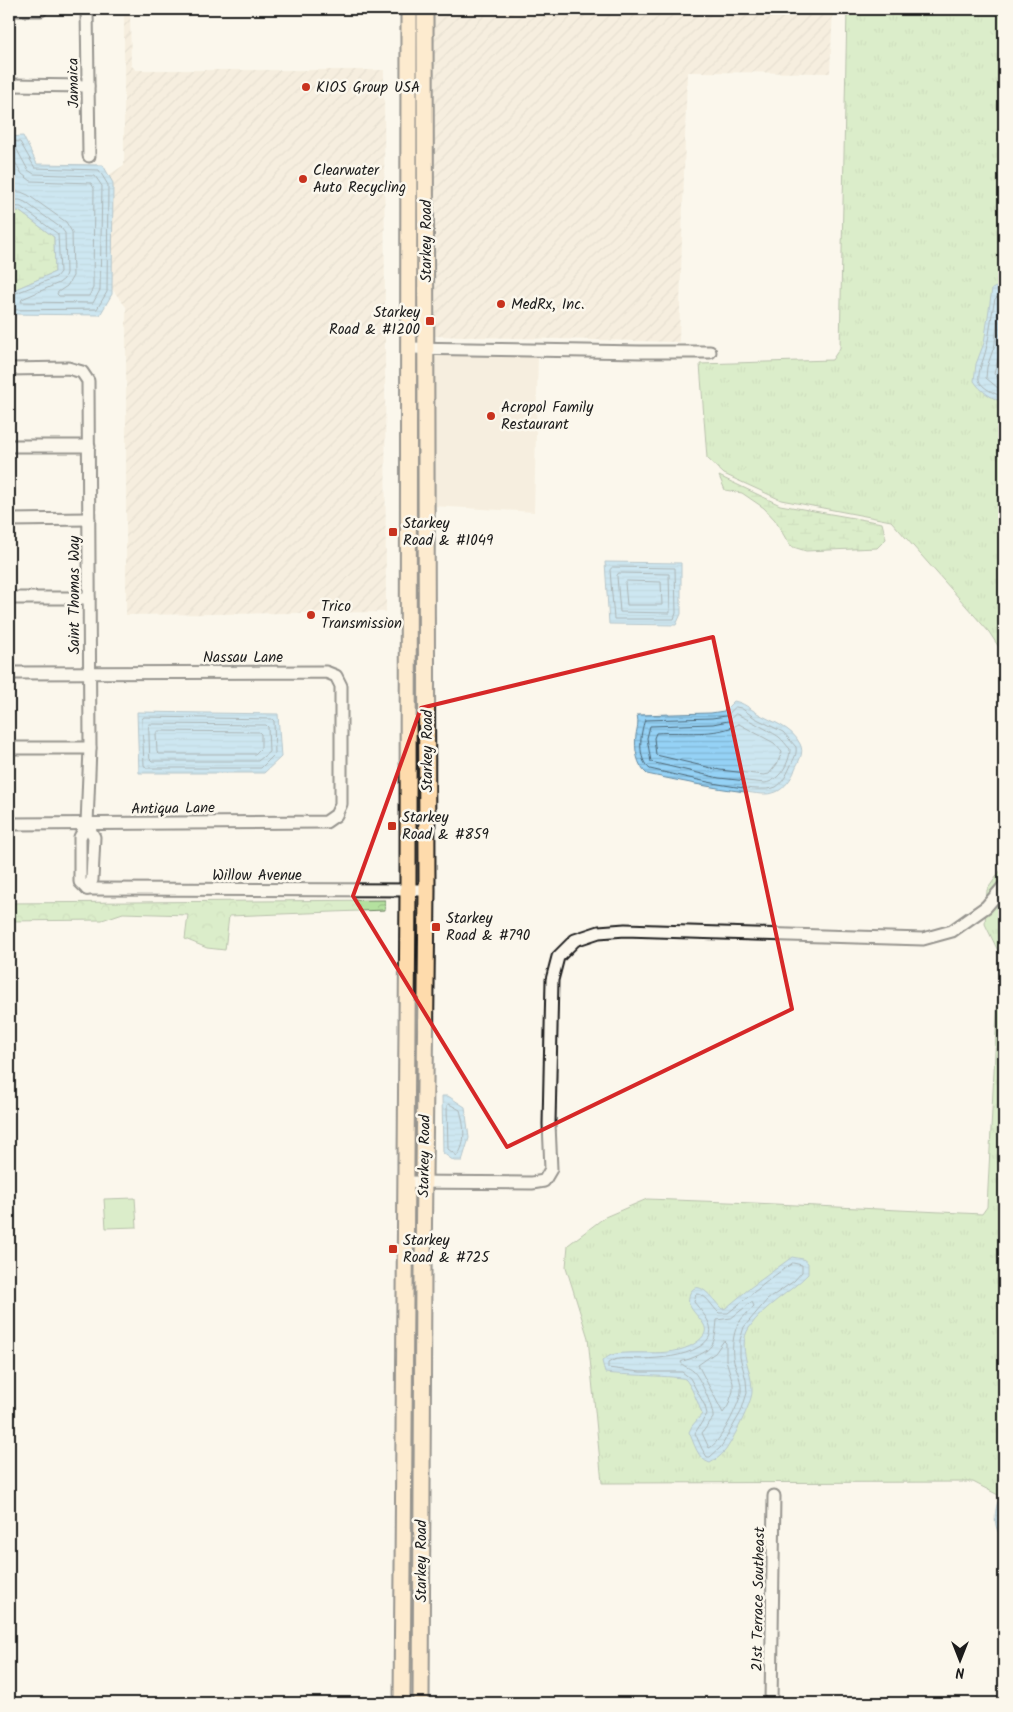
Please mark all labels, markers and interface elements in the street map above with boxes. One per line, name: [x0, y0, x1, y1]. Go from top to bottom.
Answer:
street label: Jamaica: [62, 58, 86, 108]
place label: KIOS Group USA: [316, 76, 420, 100]
marker: KIOS Group USA: [300, 81, 312, 93]
place label: Clearwater Auto Recycling: [313, 159, 406, 200]
marker: Clearwater Auto Recycling: [297, 173, 309, 185]
street label: Starkey Road: [415, 199, 439, 282]
place label: MedRx, Inc.: [511, 293, 585, 317]
marker: MedRx, Inc.: [495, 298, 507, 310]
place label: Starkey Road & #1200: [329, 301, 421, 342]
marker: Starkey Road & #1200: [424, 315, 436, 327]
place label: Acropol Family Restaurant: [501, 396, 594, 437]
marker: Acropol Family Restaurant: [485, 410, 497, 422]
place label: Starkey Road & #1049: [403, 512, 494, 553]
marker: Starkey Road & #1049: [387, 526, 399, 538]
street label: Saint Thomas Way: [63, 535, 87, 654]
place label: Trico Transmission: [321, 595, 402, 636]
marker: Trico Transmission: [305, 609, 317, 621]
street label: Nassau Lane: [203, 646, 283, 670]
street label: Starkey Road: [416, 709, 440, 792]
street label: Antiqua Lane: [131, 796, 215, 822]
place label: Starkey Road & #859: [402, 806, 490, 847]
marker: Starkey Road & #859: [386, 820, 398, 832]
street label: Willow Avenue: [212, 864, 302, 888]
place label: Starkey Road & #790: [446, 907, 531, 948]
marker: Starkey Road & #790: [430, 921, 442, 933]
street label: Starkey Road: [412, 1114, 438, 1198]
place label: Starkey Road & #725: [403, 1229, 490, 1270]
marker: Starkey Road & #725: [387, 1243, 399, 1255]
street label: Starkey Road: [410, 1519, 434, 1602]
street label: 21st Terrace Southeast: [746, 1526, 772, 1672]
north arrow: [936, 1634, 986, 1684]
text: N: [955, 1661, 964, 1683]

